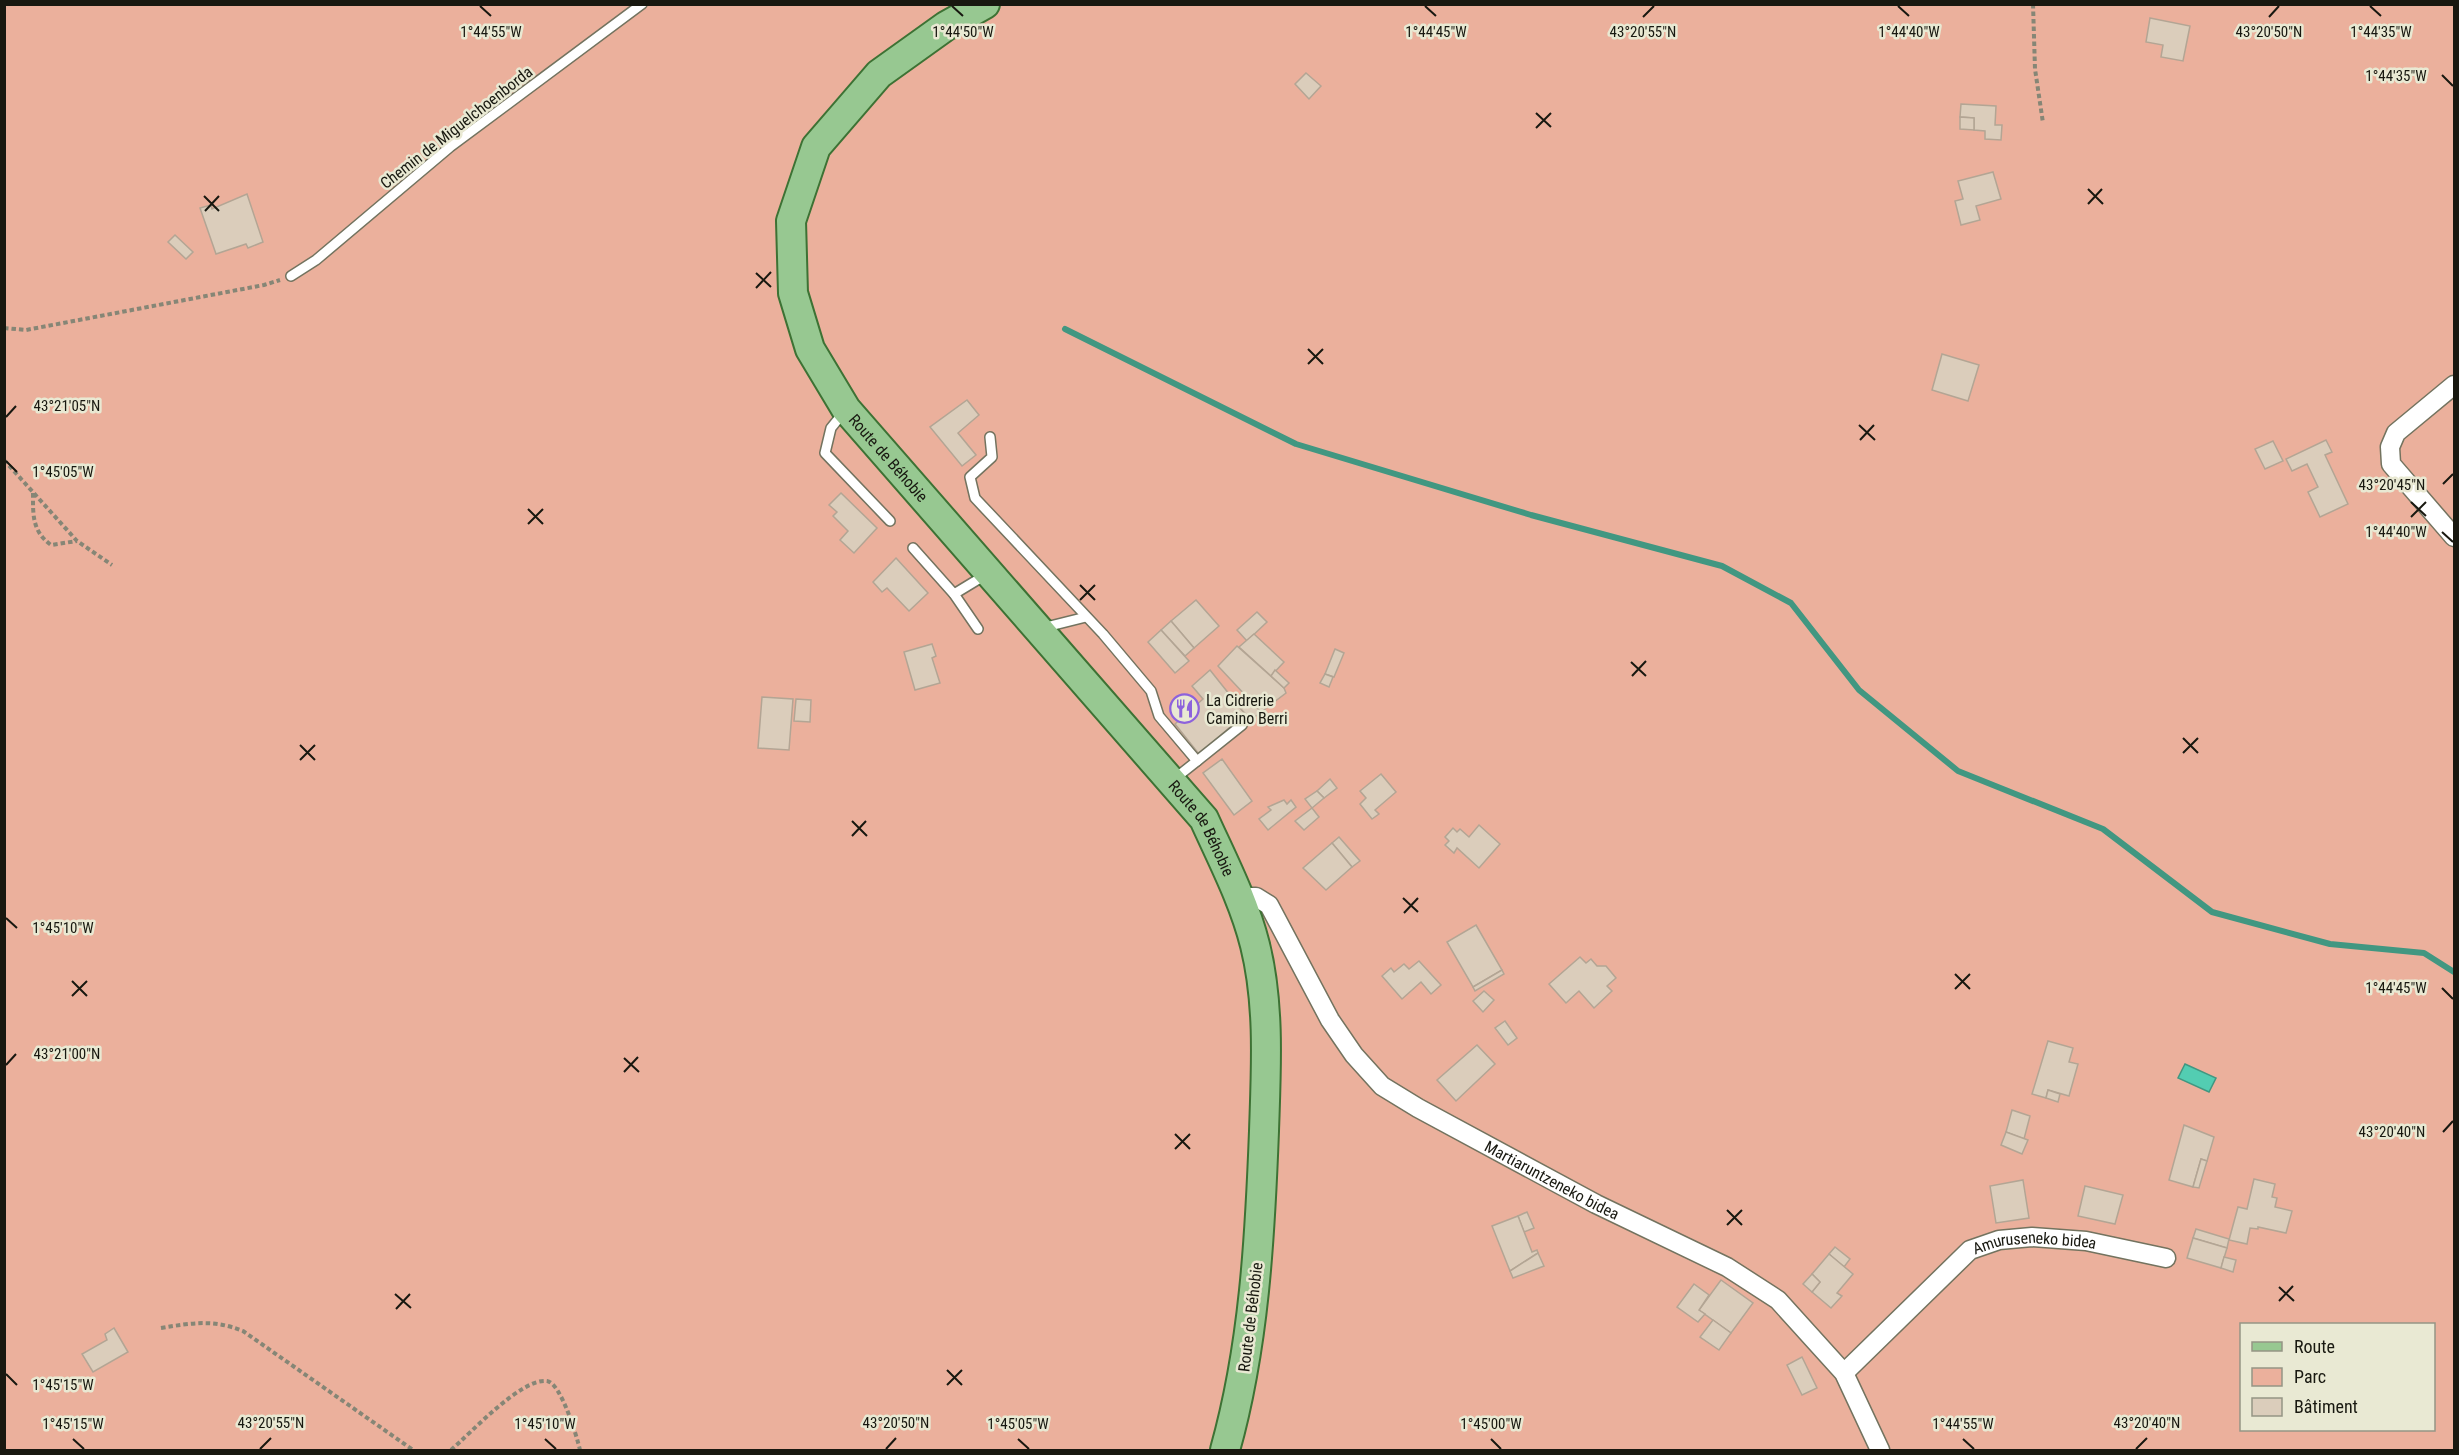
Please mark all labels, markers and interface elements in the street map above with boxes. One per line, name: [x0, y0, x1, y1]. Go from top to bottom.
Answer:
text: 1°44'55"W: [460, 23, 522, 41]
text: 1°44'50"W: [932, 23, 994, 41]
text: 1°44'45"W: [1405, 23, 1467, 41]
text: 43°20'55"N: [1610, 23, 1676, 41]
text: 1°44'40"W: [1878, 23, 1940, 41]
text: 43°20'50"N: [2236, 23, 2302, 41]
text: 1°44'35"W: [2350, 23, 2412, 41]
street label: Chemin de Miguelchoenborda: [376, 62, 536, 193]
text: 1°44'35"W: [2365, 67, 2427, 85]
text: 43°21'05"N: [34, 397, 100, 415]
street label: Route de Béhobie: [845, 410, 932, 506]
text: 1°45'05"W: [32, 463, 94, 481]
text: 43°20'45"N: [2359, 476, 2425, 494]
text: 1°44'40"W: [2365, 523, 2427, 541]
place label: La Cidrerie Camino Berri: [1206, 691, 1288, 728]
restaurant icon: La Cidrerie Camino Berri: [1169, 693, 1201, 725]
street label: Route de Béhobie: [1164, 776, 1238, 879]
text: 1°45'10"W: [32, 919, 94, 937]
text: 1°44'45"W: [2365, 979, 2427, 997]
text: 43°21'00"N: [34, 1045, 100, 1063]
text: 43°20'40"N: [2359, 1123, 2425, 1141]
street label: Martiaruntzeneko bidea: [1481, 1137, 1622, 1224]
street label: Amuruseneko bidea: [1970, 1228, 2098, 1258]
street label: Route de Béhobie: [1234, 1261, 1267, 1373]
legend: [2240, 1323, 2435, 1431]
text: Route: [2294, 1336, 2335, 1357]
text: Parc: [2294, 1366, 2326, 1387]
text: 1°45'15"W: [32, 1376, 94, 1394]
text: Bâtiment: [2294, 1396, 2358, 1417]
text: 43°20'55"N: [238, 1414, 304, 1432]
text: 43°20'50"N: [863, 1414, 929, 1432]
text: 43°20'40"N: [2114, 1414, 2180, 1432]
text: 1°45'15"W: [42, 1415, 104, 1433]
text: 1°45'10"W: [514, 1415, 576, 1433]
text: 1°45'05"W: [987, 1415, 1049, 1433]
text: 1°45'00"W: [1460, 1415, 1522, 1433]
text: 1°44'55"W: [1932, 1415, 1994, 1433]

